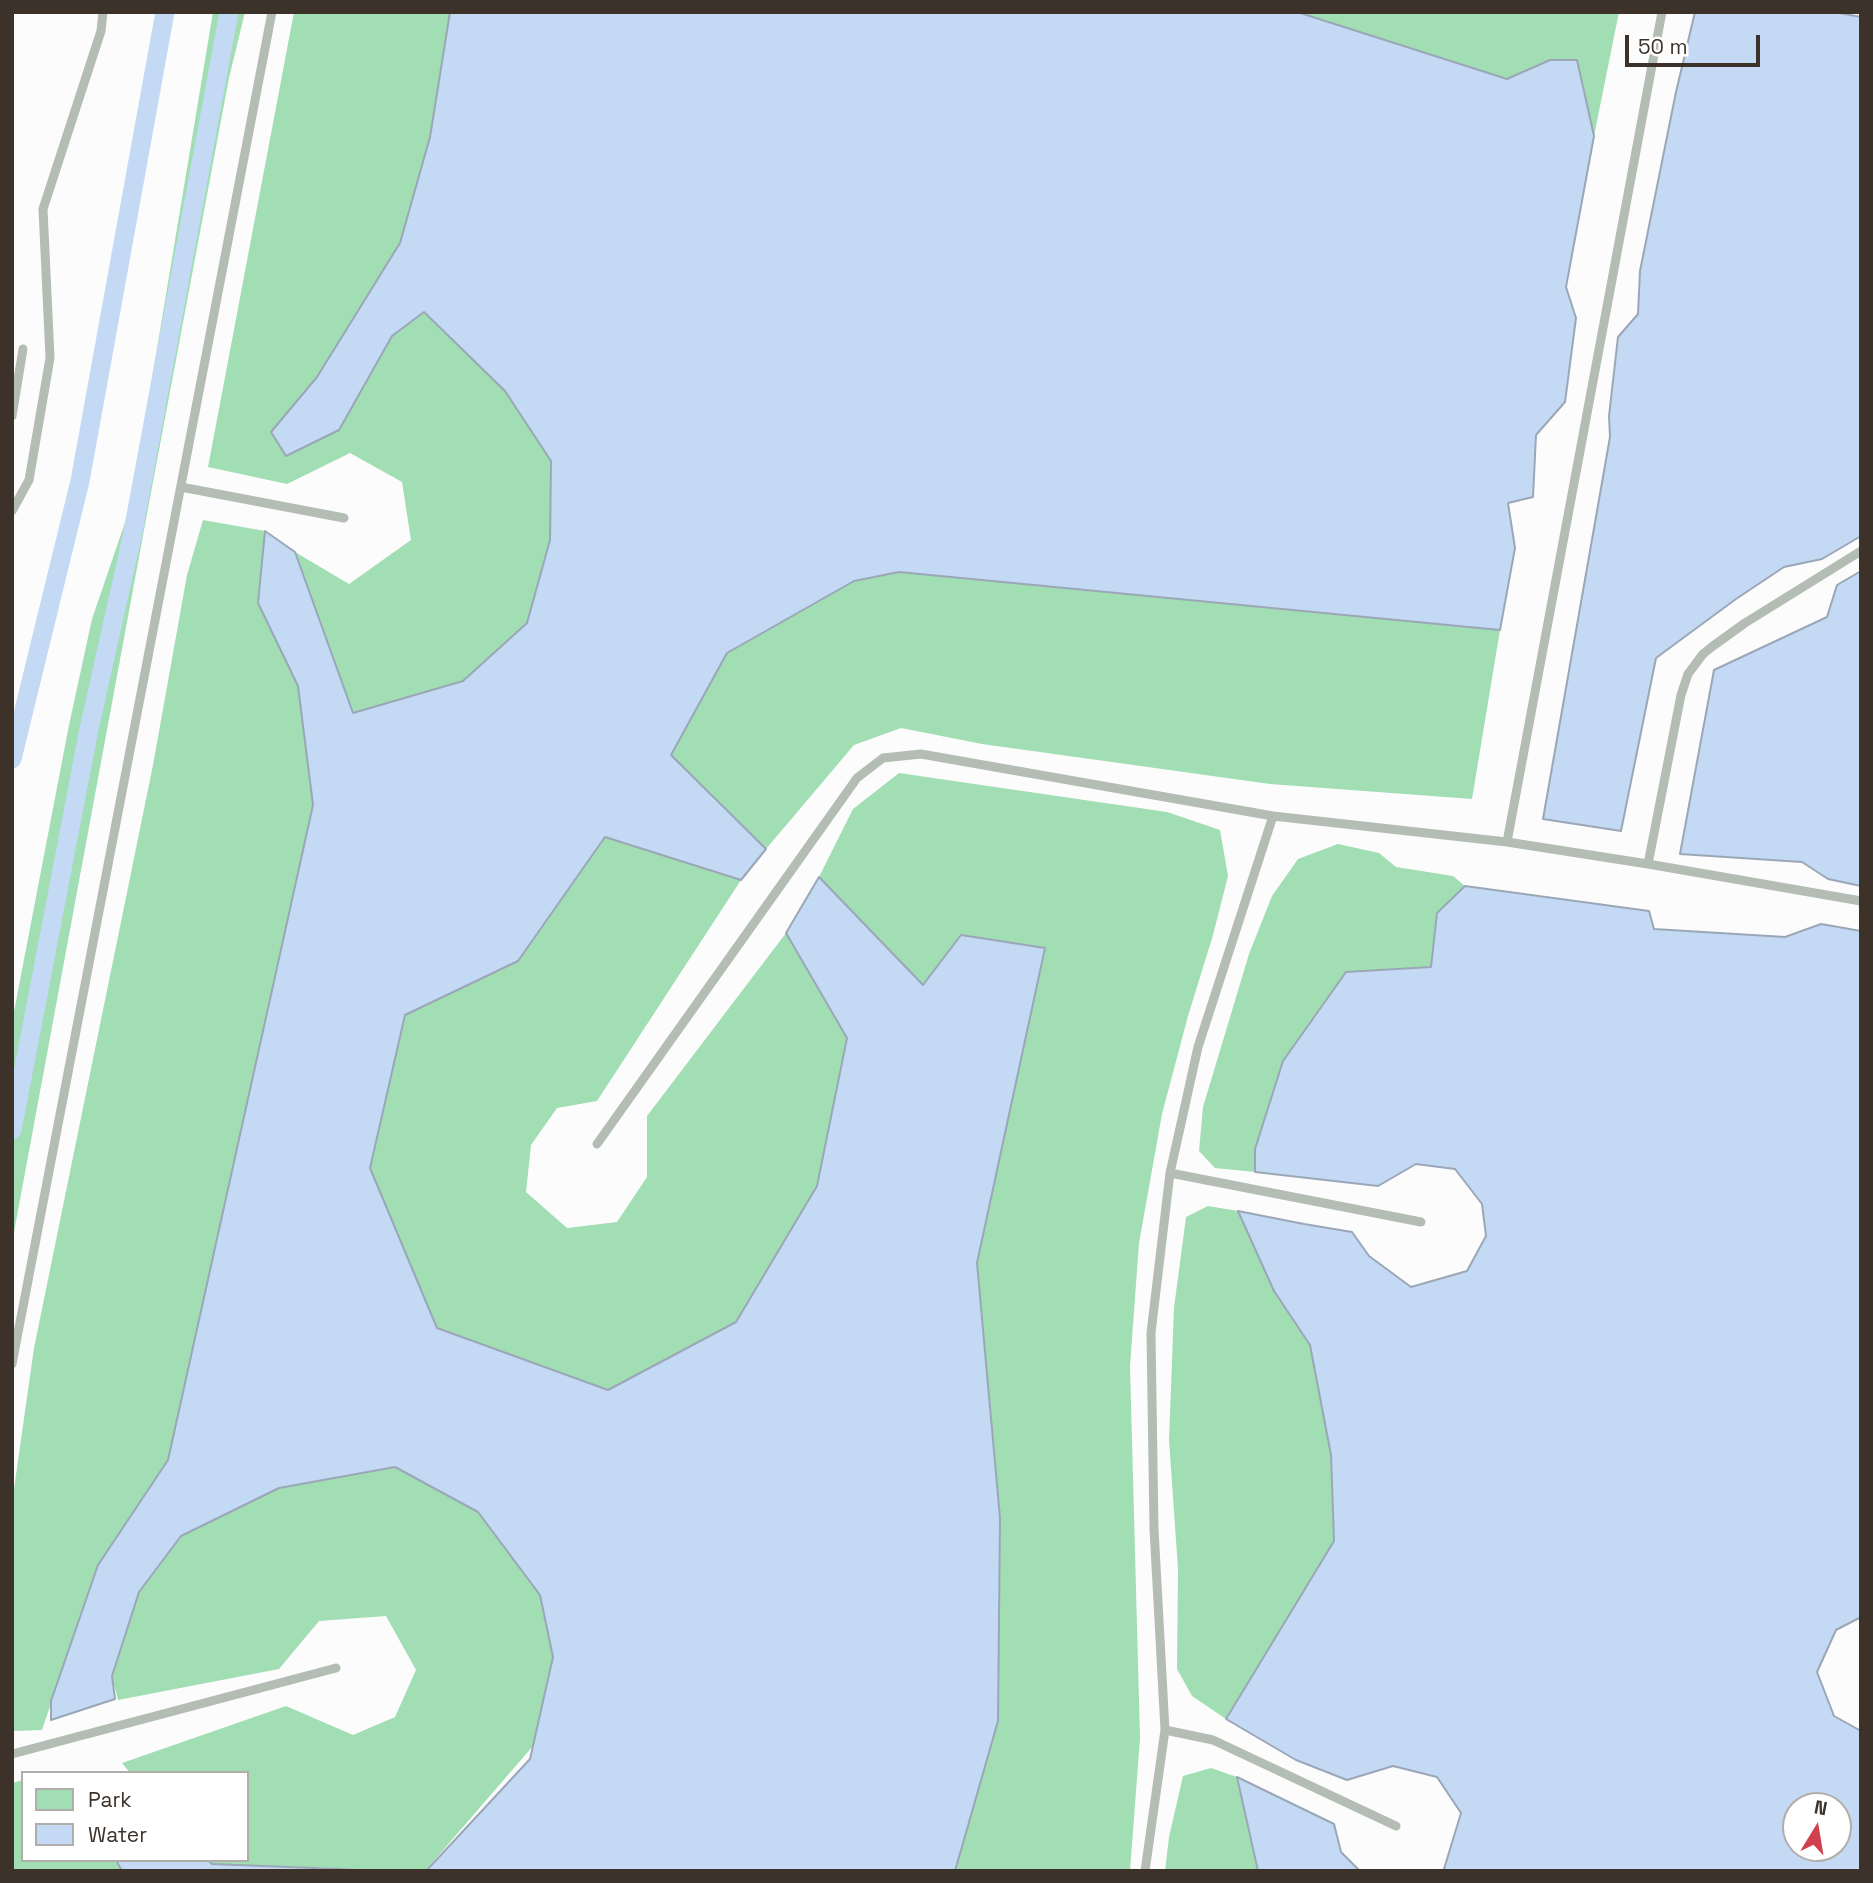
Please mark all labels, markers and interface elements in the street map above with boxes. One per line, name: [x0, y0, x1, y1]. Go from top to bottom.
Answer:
scale bar: [1628, 21, 1763, 65]
text: 50 m: [1638, 33, 1688, 60]
legend: [21, 1771, 248, 1862]
text: Park: [88, 1786, 132, 1813]
north arrow: [1782, 1792, 1852, 1862]
text: N: [1812, 1794, 1829, 1821]
text: Water: [88, 1821, 147, 1848]

